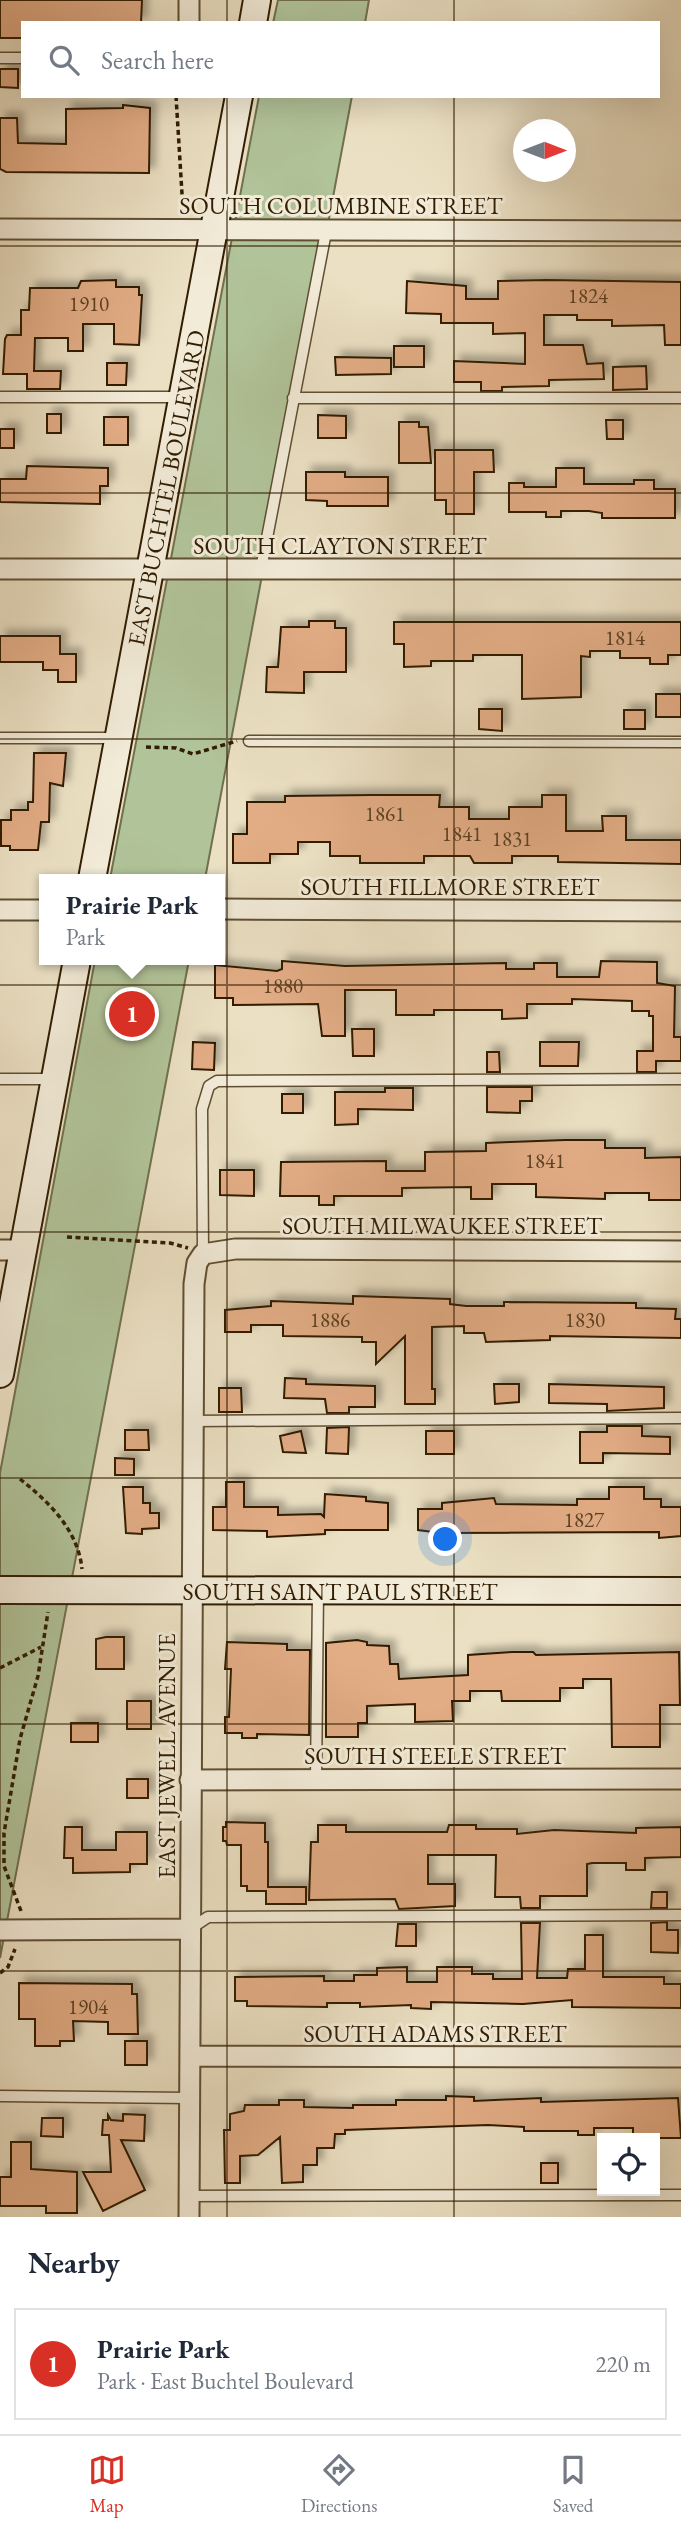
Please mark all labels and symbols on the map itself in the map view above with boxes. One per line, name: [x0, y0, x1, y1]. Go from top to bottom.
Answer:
north arrow: [513, 119, 576, 182]
street label: SOUTH COLUMBINE STREET: [179, 190, 504, 221]
house number: 1824: [568, 282, 609, 309]
house number: 1910: [69, 290, 109, 317]
street label: EAST BUCHTEL BOULEVARD: [120, 327, 212, 649]
street label: SOUTH CLAYTON STREET: [193, 530, 488, 561]
house number: 1814: [605, 624, 646, 651]
house number: 1861: [365, 800, 405, 827]
house number: 1841: [442, 820, 482, 847]
house number: 1831: [492, 825, 532, 852]
street label: SOUTH FILLMORE STREET: [301, 871, 600, 902]
house number: 1880: [263, 972, 303, 999]
pin: 1: [109, 988, 155, 1040]
house number: 1841: [525, 1147, 565, 1174]
street label: SOUTH MILWAUKEE STREET: [282, 1210, 603, 1241]
house number: 1886: [310, 1306, 350, 1333]
house number: 1830: [565, 1306, 605, 1333]
house number: 1827: [564, 1506, 605, 1533]
your location: [428, 1522, 462, 1556]
street label: SOUTH SAINT PAUL STREET: [182, 1576, 498, 1607]
street label: EAST JEWELL AVENUE: [151, 1633, 182, 1879]
street label: SOUTH STEELE STREET: [304, 1740, 567, 1771]
house number: 1904: [68, 1993, 109, 2020]
street label: SOUTH ADAMS STREET: [303, 2018, 568, 2049]

